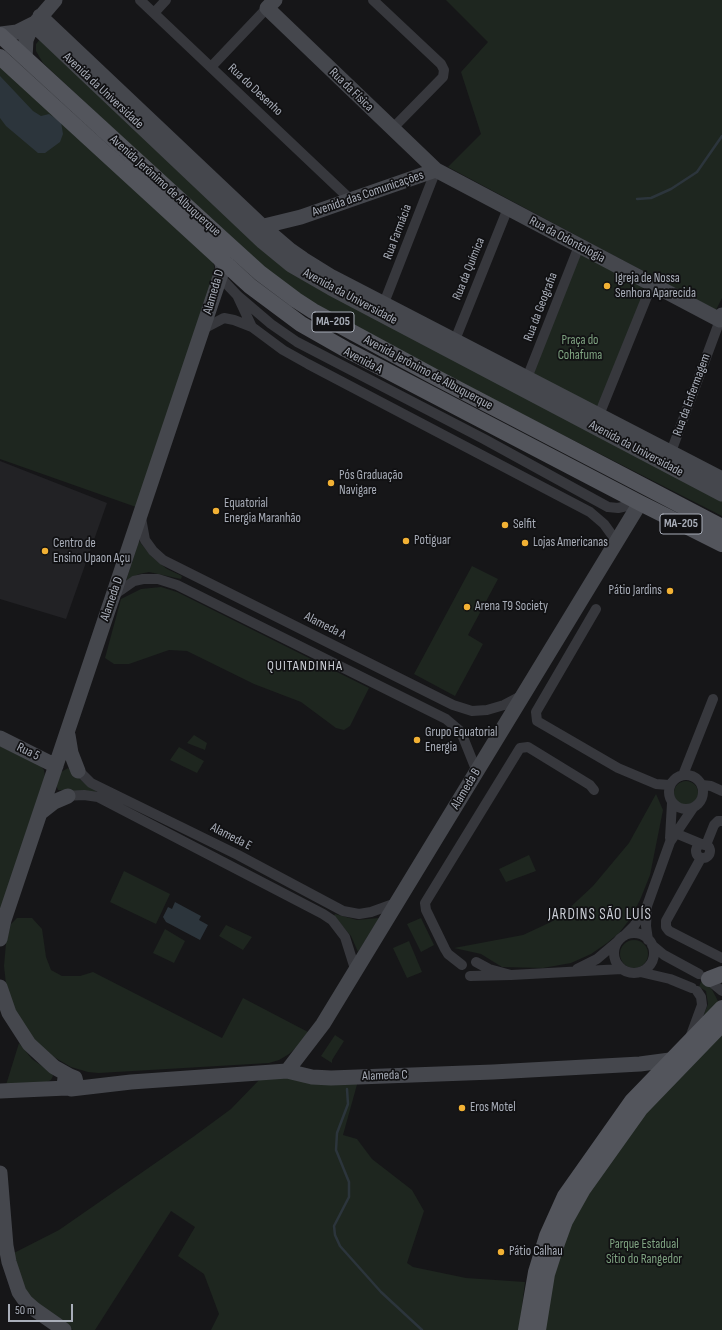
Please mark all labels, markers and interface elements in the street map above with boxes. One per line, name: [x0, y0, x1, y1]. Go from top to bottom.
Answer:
street label: Avenida da Universidade: [59, 50, 147, 132]
street label: Rua do Desenho: [224, 61, 286, 119]
street label: Rua da Física: [326, 65, 376, 115]
street label: Avenida Jerônimo de Albuquerque: [106, 132, 224, 240]
street label: Avenida das Comunicações: [310, 168, 426, 220]
street label: Rua Farmácia: [380, 202, 416, 262]
street label: Rua da Odontologia: [526, 214, 608, 266]
street label: Rua da Química: [449, 235, 489, 303]
street label: Avenida da Universidade: [300, 266, 400, 328]
street label: Alameda D: [200, 268, 228, 316]
street label: Rua da Geografia: [521, 270, 561, 344]
place label: Igreja de Nossa Senhora Aparecida: [615, 271, 696, 302]
marker: Igreja de Nossa Senhora Aparecida: [602, 281, 612, 291]
road number: MA-205: [312, 312, 354, 332]
street label: Avenida Jerônimo de Albuquerque: [361, 332, 495, 414]
park label: Praça do Cohafuma: [558, 333, 602, 364]
street label: Avenida A: [341, 344, 385, 378]
street label: Rua da Enfermagem: [670, 352, 714, 438]
street label: Avenida da Universidade: [586, 418, 686, 480]
place label: Pós Graduação Navigare: [339, 468, 403, 499]
marker: Pós Graduação Navigare: [326, 478, 336, 488]
place label: Equatorial Energia Maranhão: [224, 496, 301, 527]
marker: Equatorial Energia Maranhão: [211, 506, 221, 516]
road number: MA-205: [660, 514, 702, 534]
place label: Selfit: [513, 517, 536, 533]
marker: Selfit: [500, 520, 510, 530]
place label: Potiguar: [414, 533, 451, 549]
place label: Lojas Americanas: [533, 535, 608, 551]
place label: Centro de Ensino Upaon Açu: [53, 536, 130, 567]
marker: Potiguar: [401, 536, 411, 546]
marker: Lojas Americanas: [520, 538, 530, 548]
marker: Centro de Ensino Upaon Açu: [40, 546, 50, 556]
street label: Alameda D: [97, 575, 127, 623]
place label: Pátio Jardins: [609, 583, 662, 599]
marker: Pátio Jardins: [665, 586, 675, 596]
place label: Arena T9 Society: [475, 599, 548, 615]
marker: Arena T9 Society: [462, 602, 472, 612]
street label: Alameda A: [302, 609, 348, 643]
district label: QUITANDINHA: [267, 658, 343, 674]
place label: Grupo Equatorial Energia: [425, 725, 497, 756]
marker: Grupo Equatorial Energia: [412, 735, 422, 745]
street label: Rua 5: [14, 740, 42, 764]
street label: Alameda B: [448, 766, 484, 812]
street label: Alameda E: [208, 820, 254, 854]
district label: JARDINS SÃO LUÍS: [548, 906, 652, 924]
street label: Alameda C: [362, 1067, 408, 1085]
place label: Eros Motel: [470, 1100, 516, 1116]
marker: Eros Motel: [457, 1103, 467, 1113]
park label: Parque Estadual Sítio do Rangedor: [606, 1237, 682, 1268]
place label: Pátio Calhau: [509, 1244, 563, 1260]
marker: Pátio Calhau: [496, 1247, 506, 1257]
scale bar: [10, 1296, 75, 1322]
text: 50 m: [15, 1303, 35, 1318]

